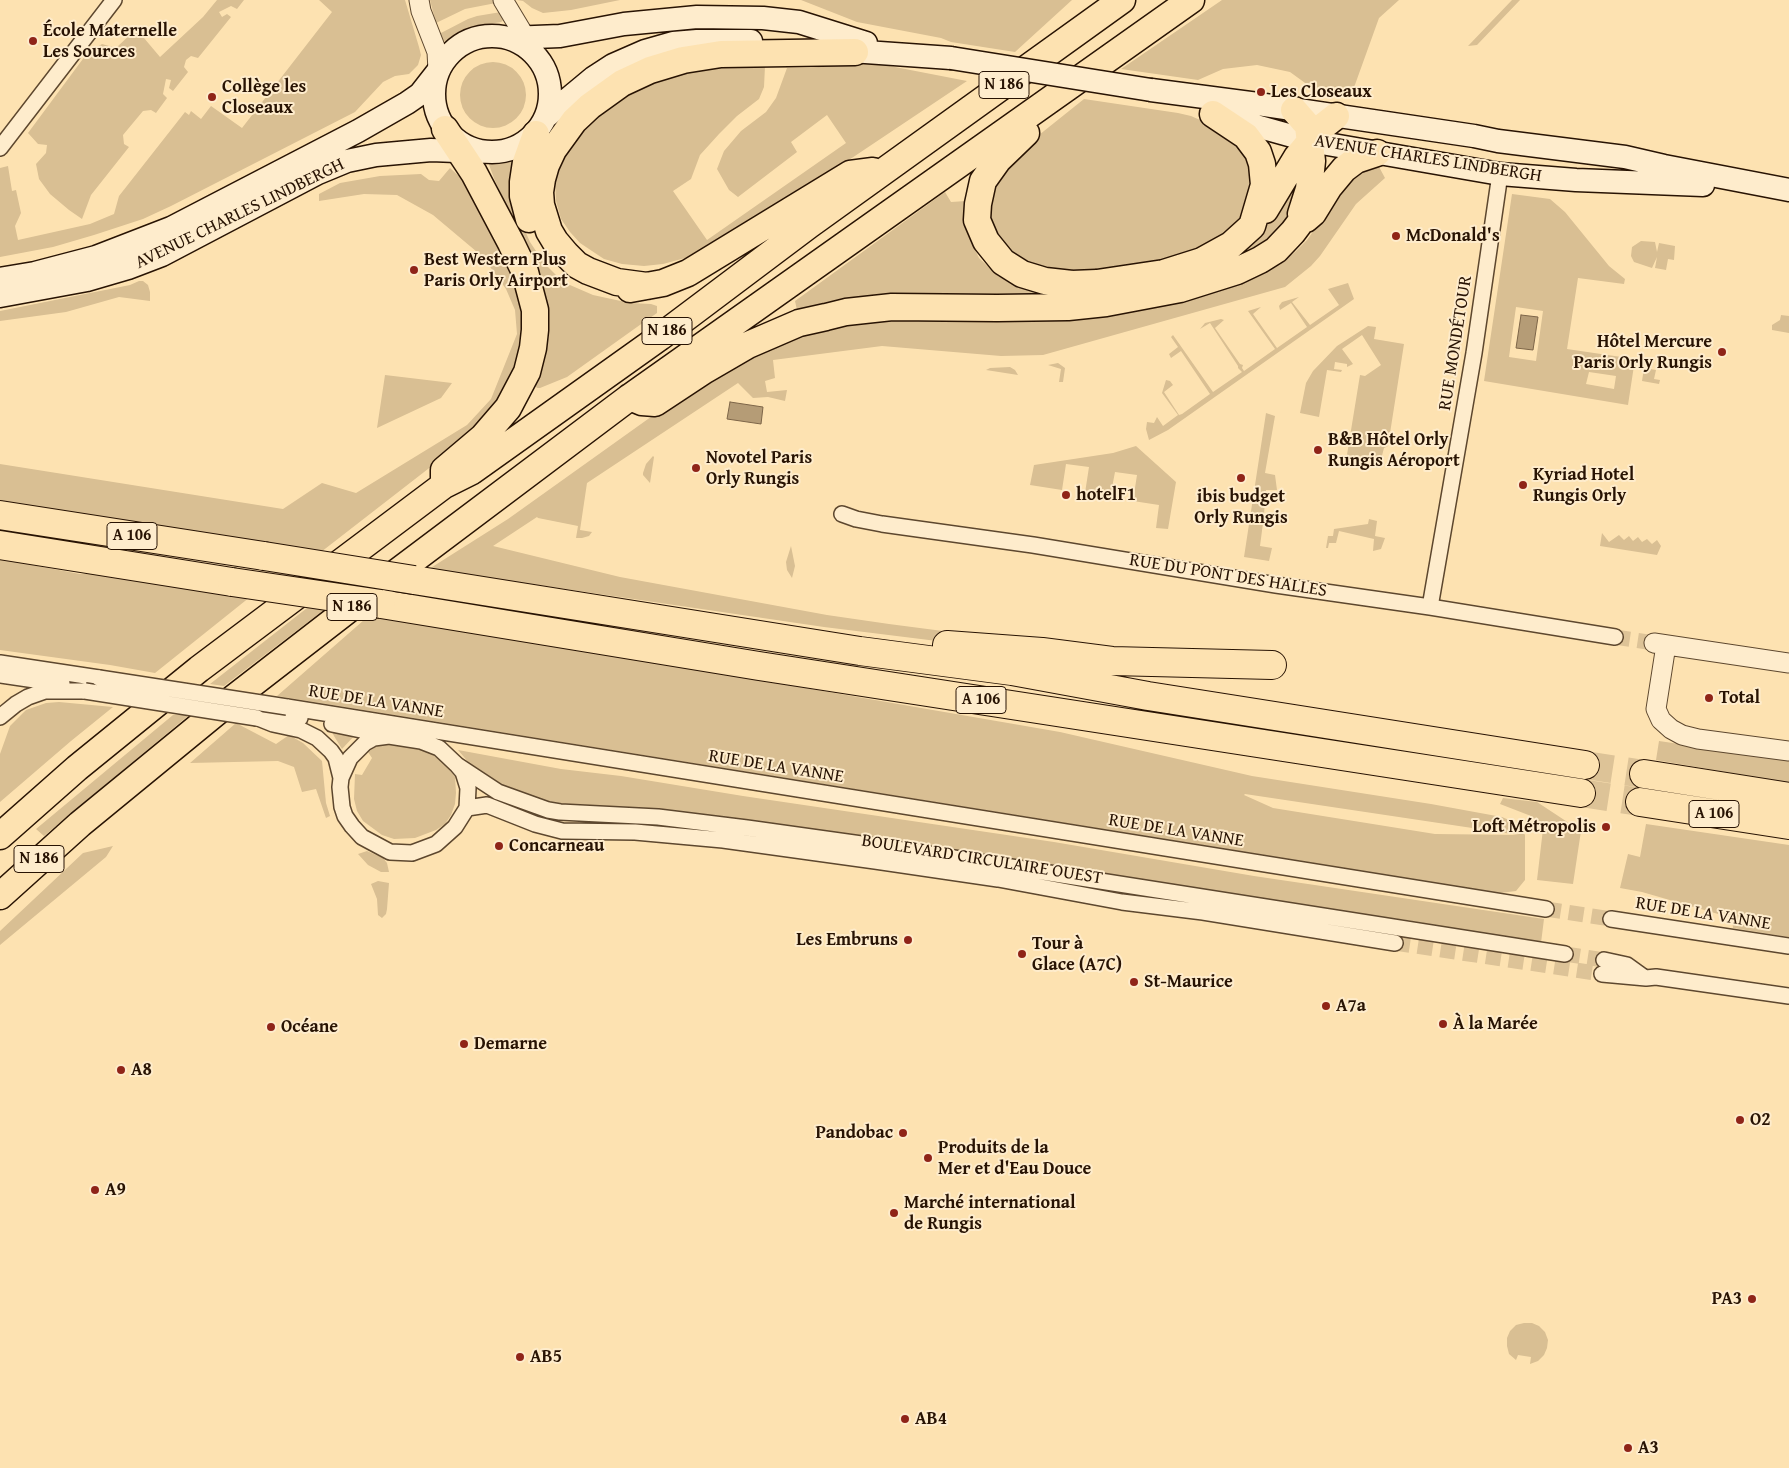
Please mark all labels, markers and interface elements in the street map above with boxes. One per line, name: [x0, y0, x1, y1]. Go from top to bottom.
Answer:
place label: École Maternelle Les Sources: [43, 20, 177, 62]
marker: École Maternelle Les Sources: [27, 35, 39, 47]
road number: N 186: [979, 72, 1029, 98]
place label: Collège les Closeaux: [222, 76, 306, 118]
place label: Les Closeaux: [1271, 81, 1372, 103]
marker: Les Closeaux: [1255, 86, 1267, 98]
marker: Collège les Closeaux: [206, 91, 218, 103]
street label: AVENUE CHARLES LINDBERGH: [1313, 130, 1543, 188]
street label: AVENUE CHARLES LINDBERGH: [132, 154, 348, 274]
place label: McDonald's: [1406, 225, 1500, 247]
marker: McDonald's: [1390, 230, 1402, 242]
place label: Best Western Plus Paris Orly Airport: [424, 249, 568, 292]
marker: Best Western Plus Paris Orly Airport: [408, 264, 420, 276]
street label: RUE MONDÉTOUR: [1435, 274, 1477, 412]
road number: N 186: [642, 318, 692, 344]
place label: Hôtel Mercure Paris Orly Rungis: [1573, 331, 1712, 374]
marker: Hôtel Mercure Paris Orly Rungis: [1716, 346, 1728, 358]
place label: B&B Hôtel Orly Rungis Aéroport: [1328, 429, 1460, 472]
marker: B&B Hôtel Orly Rungis Aéroport: [1312, 444, 1324, 456]
place label: Novotel Paris Orly Rungis: [706, 447, 812, 489]
marker: Novotel Paris Orly Rungis: [690, 462, 702, 474]
place label: Kyriad Hotel Rungis Orly: [1533, 464, 1634, 506]
marker: ibis budget Orly Rungis: [1235, 472, 1247, 484]
marker: Kyriad Hotel Rungis Orly: [1517, 479, 1529, 491]
place label: hotelF1: [1076, 484, 1136, 506]
place label: ibis budget Orly Rungis: [1194, 486, 1288, 528]
marker: hotelF1: [1060, 489, 1072, 501]
road number: A 106: [107, 522, 157, 550]
street label: RUE DU PONT DES HALLES: [1128, 550, 1328, 602]
road number: N 186: [327, 594, 377, 620]
street label: RUE DE LA VANNE: [307, 681, 445, 723]
road number: A 106: [956, 686, 1006, 714]
place label: Total: [1719, 687, 1760, 709]
marker: Total: [1703, 692, 1715, 704]
street label: RUE DE LA VANNE: [707, 746, 845, 788]
road number: A 106: [1689, 801, 1739, 828]
street label: RUE DE LA VANNE: [1107, 810, 1245, 852]
place label: Loft Métropolis: [1473, 816, 1596, 838]
marker: Loft Métropolis: [1600, 821, 1612, 833]
street label: BOULEVARD CIRCULAIRE OUEST: [860, 830, 1104, 890]
place label: Concarneau: [509, 835, 604, 857]
marker: Concarneau: [493, 840, 505, 852]
road number: N 186: [14, 846, 64, 872]
street label: RUE DE LA VANNE: [1634, 893, 1772, 935]
place label: Les Embruns: [796, 929, 898, 951]
place label: Tour à Glace (A7C): [1032, 933, 1122, 976]
marker: Les Embruns: [902, 934, 914, 946]
marker: Tour à Glace (A7C): [1016, 948, 1028, 960]
place label: St-Maurice: [1144, 971, 1233, 993]
marker: St-Maurice: [1128, 976, 1140, 988]
place label: A7a: [1336, 995, 1366, 1017]
marker: A7a: [1320, 1000, 1332, 1012]
place label: À la Marée: [1453, 1013, 1538, 1035]
place label: Océane: [281, 1016, 338, 1038]
marker: À la Marée: [1437, 1018, 1449, 1030]
marker: Océane: [265, 1021, 277, 1033]
place label: Demarne: [474, 1033, 547, 1055]
marker: Demarne: [458, 1038, 470, 1050]
place label: A8: [131, 1059, 152, 1081]
marker: A8: [115, 1064, 127, 1076]
place label: O2: [1750, 1109, 1771, 1131]
marker: O2: [1734, 1114, 1746, 1126]
place label: Pandobac: [815, 1122, 893, 1144]
marker: Pandobac: [897, 1127, 909, 1139]
place label: Produits de la Mer et d'Eau Douce: [938, 1137, 1091, 1180]
marker: Produits de la Mer et d'Eau Douce: [922, 1152, 934, 1164]
place label: A9: [105, 1179, 126, 1201]
marker: A9: [89, 1184, 101, 1196]
place label: Marché international de Rungis: [904, 1192, 1076, 1234]
marker: Marché international de Rungis: [888, 1207, 900, 1219]
place label: PA3: [1712, 1288, 1742, 1310]
marker: PA3: [1746, 1293, 1758, 1305]
place label: AB5: [530, 1346, 562, 1368]
marker: AB5: [514, 1351, 526, 1363]
place label: AB4: [915, 1408, 947, 1430]
marker: AB4: [899, 1413, 911, 1425]
place label: A3: [1638, 1437, 1659, 1459]
marker: A3: [1622, 1442, 1634, 1454]

